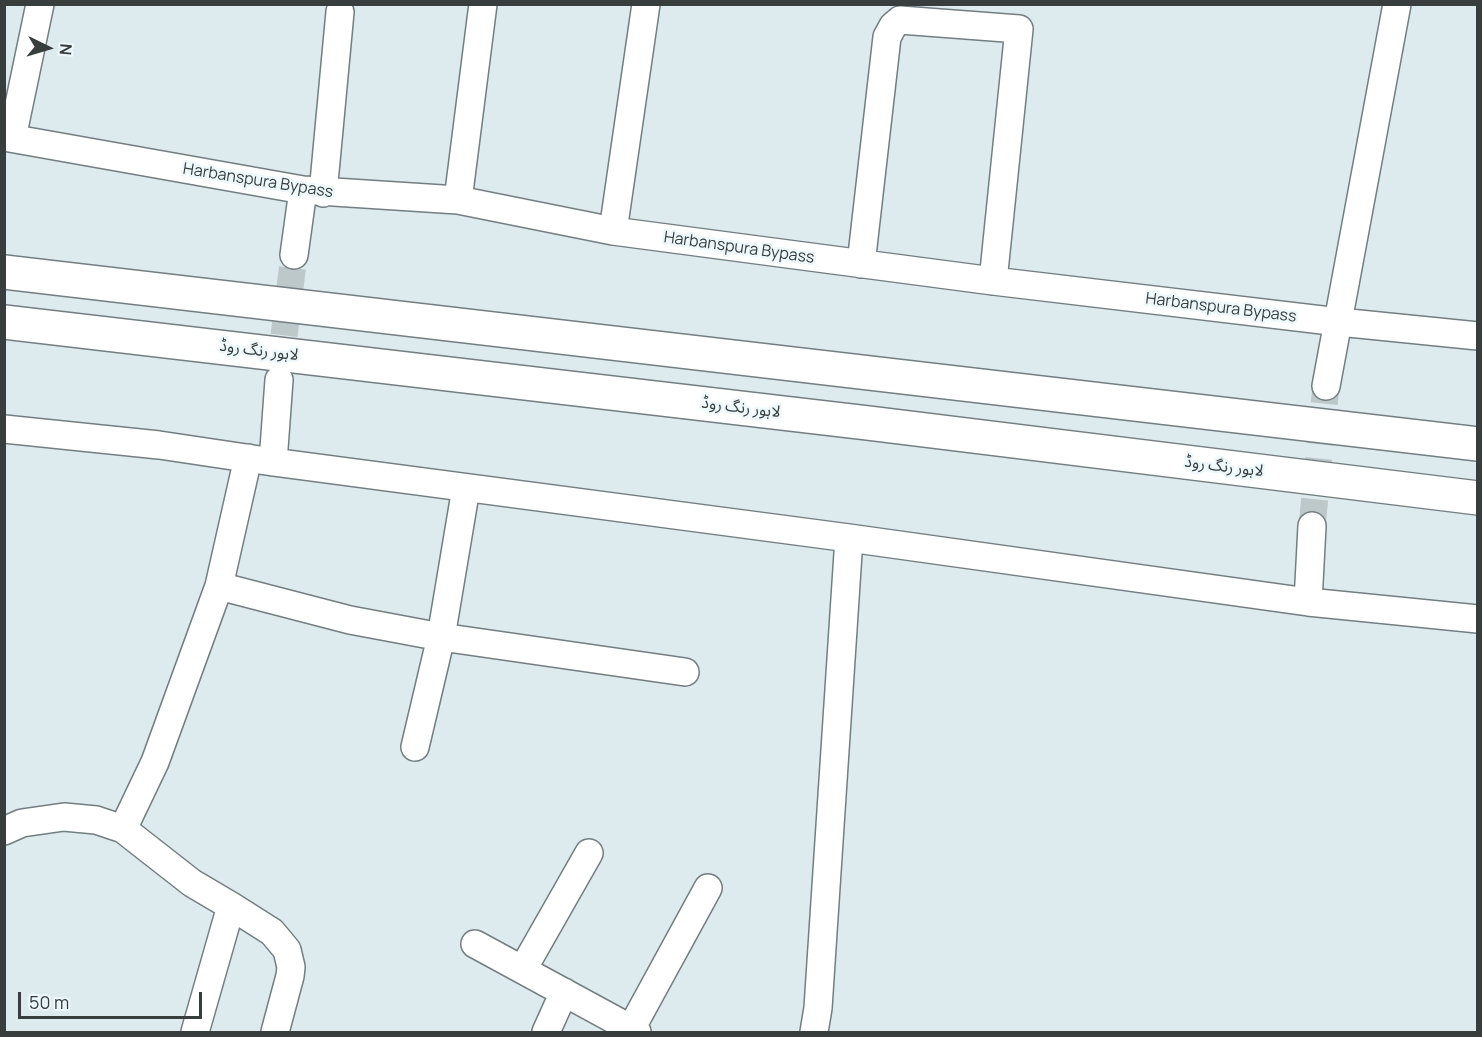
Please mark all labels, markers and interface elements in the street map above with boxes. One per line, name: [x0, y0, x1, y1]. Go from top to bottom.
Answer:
north arrow: [18, 18, 78, 78]
text: N: [54, 43, 77, 56]
street label: Harbanspura Bypass: [182, 160, 334, 202]
street label: Harbanspura Bypass: [663, 228, 815, 268]
street label: Harbanspura Bypass: [1144, 289, 1298, 327]
street label: لاہور رنگ روڈ: [218, 337, 300, 365]
street label: لاہور رنگ روڈ: [700, 394, 782, 422]
street label: لاہور رنگ روڈ: [1183, 453, 1265, 481]
scale bar: [21, 980, 206, 1018]
text: 50 m: [29, 990, 69, 1014]

